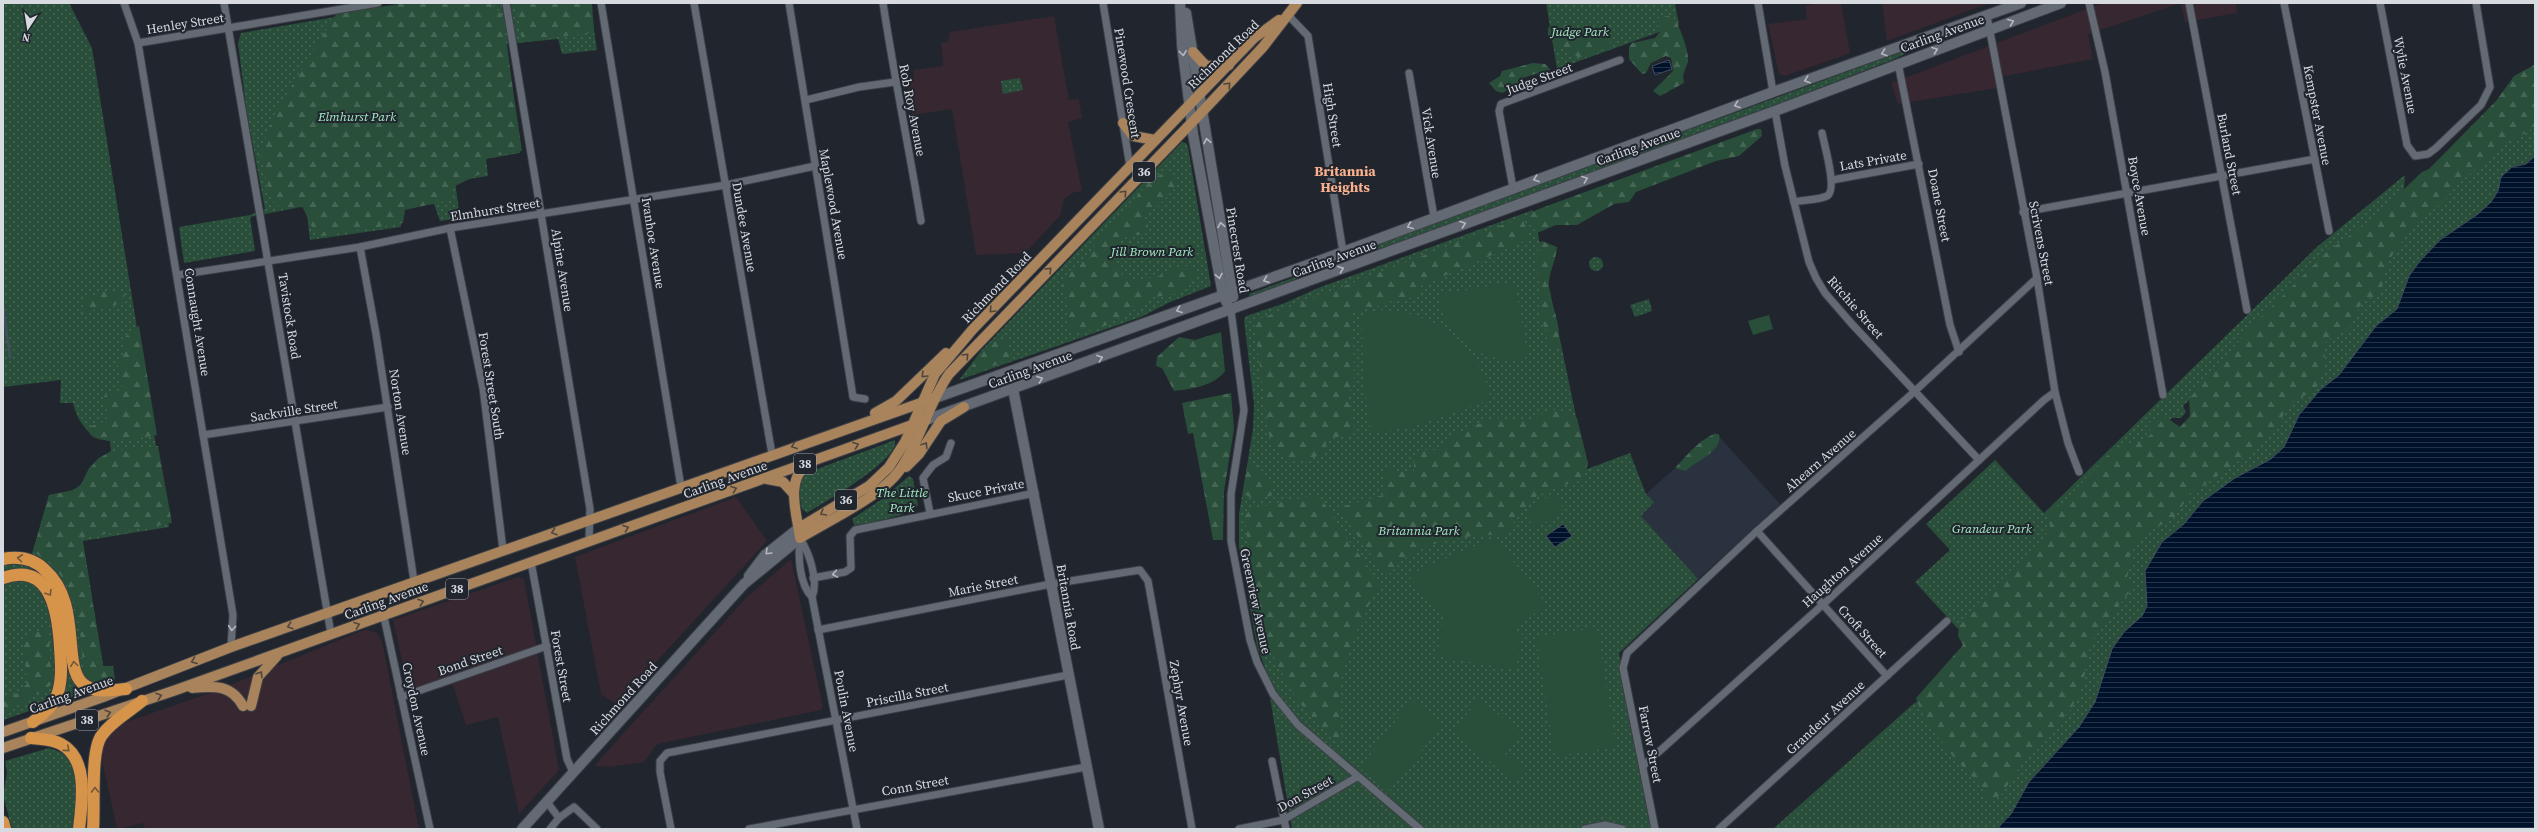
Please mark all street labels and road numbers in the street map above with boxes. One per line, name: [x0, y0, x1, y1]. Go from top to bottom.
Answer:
street label: Henley Street: [145, 9, 226, 38]
street label: Carling Avenue: [1898, 10, 1987, 57]
street label: Richmond Road: [1184, 16, 1263, 93]
street label: Pinewood Crescent: [1110, 27, 1145, 140]
street label: Wylie Avenue: [2390, 35, 2421, 116]
street label: Judge Street: [1503, 58, 1575, 99]
street label: Rob Roy Avenue: [895, 63, 930, 158]
street label: Kempster Avenue: [2299, 63, 2336, 167]
street label: High Street: [1319, 82, 1346, 149]
street label: Vick Avenue: [1418, 107, 1446, 180]
street label: Burland Street: [2213, 112, 2246, 197]
street label: Carling Avenue: [1594, 123, 1683, 170]
street label: Lats Private: [1838, 146, 1908, 175]
street label: Maplewood Avenue: [815, 147, 852, 261]
street label: Boyce Avenue: [2124, 155, 2155, 237]
road number: 36: [1133, 162, 1155, 182]
street label: Doane Street: [1924, 167, 1955, 244]
street label: Dundee Avenue: [728, 181, 761, 274]
street label: Elmhurst Street: [449, 194, 542, 225]
street label: Ivanhoe Avenue: [638, 196, 669, 290]
street label: Scrivens Street: [2025, 200, 2058, 287]
street label: Pinecrest Road: [1222, 206, 1253, 295]
street label: Alpine Avenue: [548, 227, 578, 313]
street label: Carling Avenue: [1290, 235, 1379, 282]
street label: Richmond Road: [958, 248, 1035, 327]
street label: Connaught Avenue: [181, 267, 215, 378]
street label: Tavistock Road: [274, 272, 305, 361]
street label: Ritchie Street: [1824, 272, 1888, 343]
street label: Forest Street South: [475, 331, 508, 441]
street label: Carling Avenue: [986, 346, 1075, 393]
street label: Norton Avenue: [385, 368, 416, 457]
street label: Sackville Street: [249, 395, 340, 426]
street label: Ahearn Avenue: [1781, 425, 1860, 496]
road number: 38: [794, 454, 816, 474]
street label: Carling Avenue: [681, 456, 770, 503]
street label: Skuce Private: [946, 475, 1026, 506]
road number: 36: [835, 490, 857, 510]
street label: Haughton Avenue: [1798, 529, 1887, 611]
street label: Greenview Avenue: [1236, 547, 1275, 656]
street label: Britannia Road: [1053, 563, 1085, 652]
street label: Marie Street: [947, 570, 1020, 601]
street label: Carling Avenue: [342, 577, 431, 624]
road number: 38: [446, 579, 468, 599]
street label: Croft Street: [1834, 601, 1891, 662]
street label: Forest Street: [547, 629, 576, 704]
street label: Bond Street: [436, 641, 505, 679]
street label: Richmond Road: [586, 658, 661, 739]
street label: Zephyr Avenue: [1166, 659, 1197, 747]
street label: Croydon Avenue: [398, 661, 435, 758]
street label: Poulin Avenue: [830, 669, 863, 754]
street label: Carling Avenue: [27, 671, 116, 718]
street label: Grandeur Avenue: [1782, 676, 1868, 758]
street label: Priscilla Street: [864, 678, 951, 711]
street label: Farrow Street: [1635, 704, 1666, 785]
road number: 38: [76, 710, 98, 730]
street label: Conn Street: [880, 771, 951, 800]
street label: Don Street: [1274, 771, 1337, 816]

